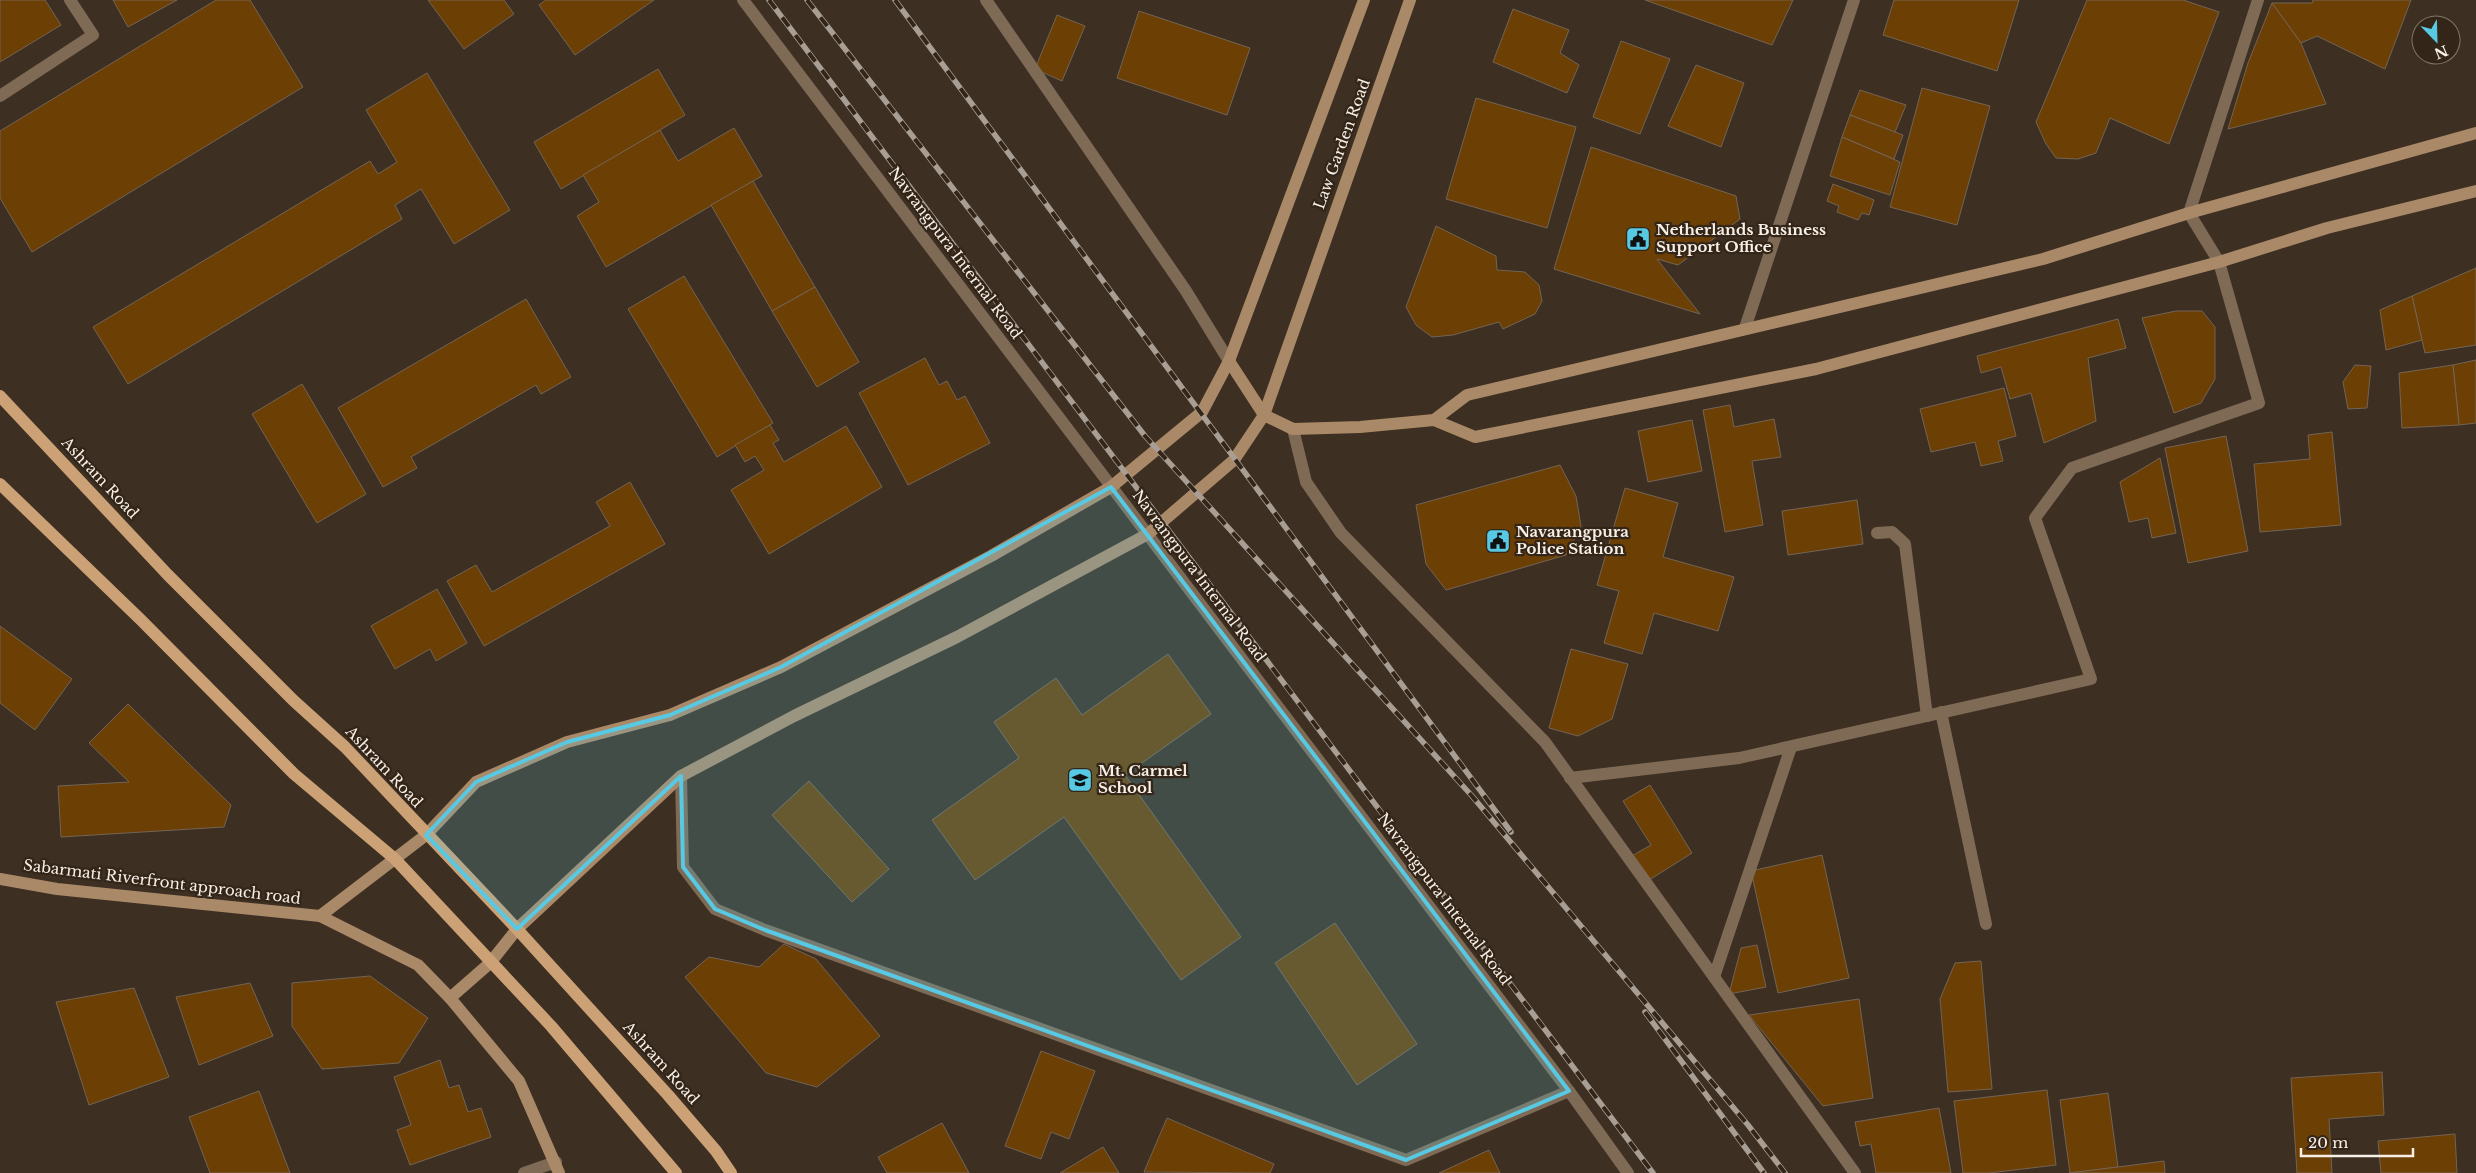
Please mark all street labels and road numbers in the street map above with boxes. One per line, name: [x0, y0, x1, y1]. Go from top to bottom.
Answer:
street label: Law Garden Road: [1309, 76, 1374, 212]
street label: Navrangpura Internal Road: [884, 163, 1026, 342]
street label: Ashram Road: [57, 432, 143, 522]
street label: Navrangpura Internal Road: [1128, 486, 1270, 665]
street label: Ashram Road: [341, 721, 427, 811]
street label: Navrangpura Internal Road: [1373, 809, 1515, 988]
street label: Sabarmati Riverfront approach road: [22, 855, 302, 908]
street label: Ashram Road: [619, 1017, 703, 1108]

